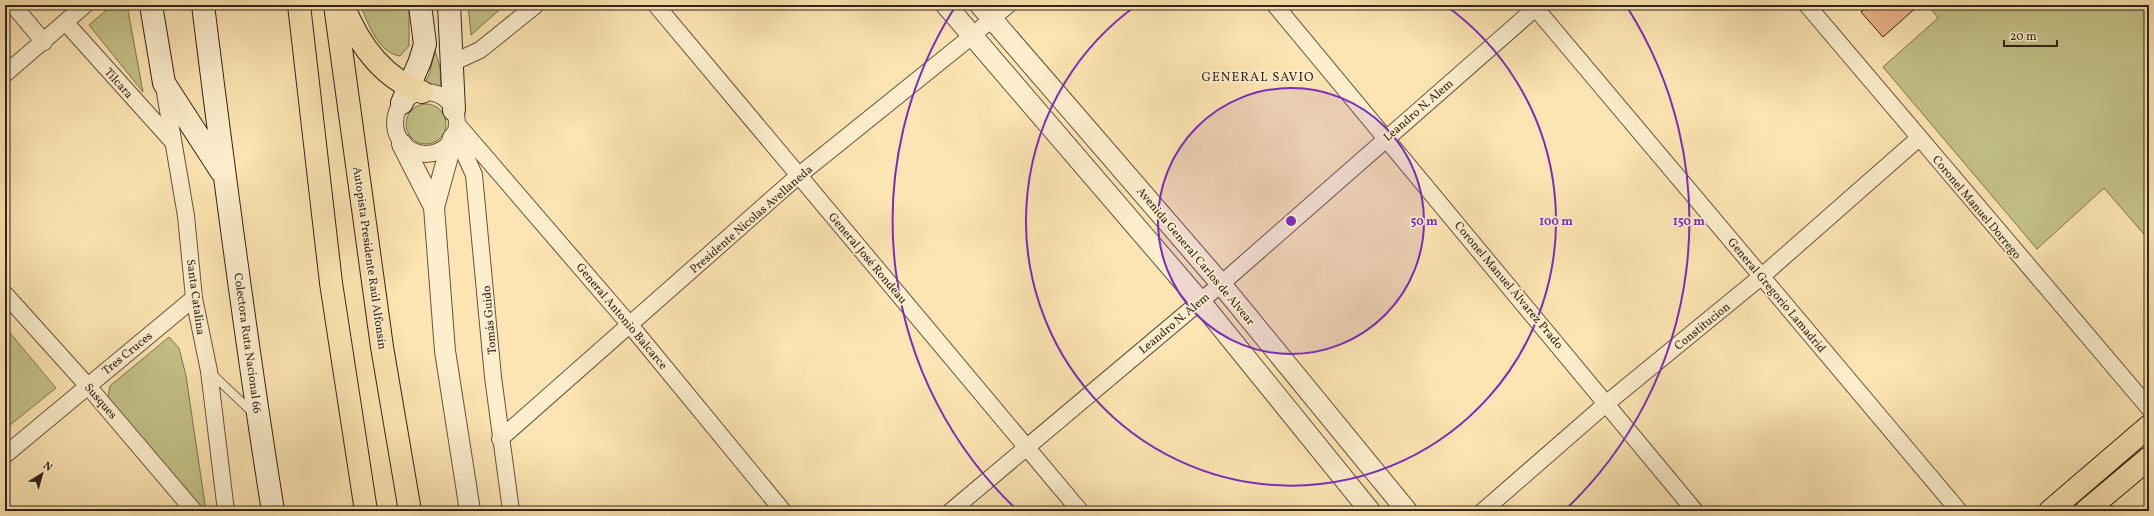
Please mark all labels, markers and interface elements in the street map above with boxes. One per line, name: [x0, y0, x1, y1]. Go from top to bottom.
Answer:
scale bar: [2004, 22, 2057, 48]
text: 20 m: [2010, 29, 2037, 45]
street label: Tilcara: [100, 65, 136, 102]
district label: GENERAL SAVIO: [1201, 69, 1315, 87]
street label: Leandro N. Alem: [1380, 76, 1457, 146]
street label: Coronel Manuel Dorrego: [1928, 152, 2024, 263]
street label: Presidente Nicolas Avellaneda: [687, 162, 816, 278]
street label: Autopista Presidente Raúl Alfonsín: [348, 166, 390, 351]
street label: Avenida General Carlos de Alvear: [1133, 184, 1258, 329]
street label: General José Rondeau: [824, 210, 910, 308]
centre of rings: [1284, 214, 1298, 228]
text: 50 m: [1410, 214, 1438, 230]
text: 100 m: [1539, 214, 1573, 230]
text: 150 m: [1673, 214, 1705, 230]
street label: Coronel Manuel Álvarez Prado: [1450, 218, 1567, 353]
street label: General Gregorio Lamadrid: [1723, 235, 1829, 357]
street label: Santa Catalina: [182, 258, 208, 336]
street label: General Antonio Balcarce: [572, 260, 671, 374]
street label: Colectora Ruta Nacional 66: [229, 272, 265, 414]
street label: Tomás Guido: [479, 285, 501, 355]
street label: Leandro N. Alem: [1136, 289, 1214, 358]
street label: Constitucion: [1671, 299, 1734, 354]
street label: Tres Cruces: [99, 328, 156, 379]
street label: Susques: [80, 380, 120, 423]
north arrow: [22, 454, 62, 494]
text: N: [39, 459, 55, 476]

